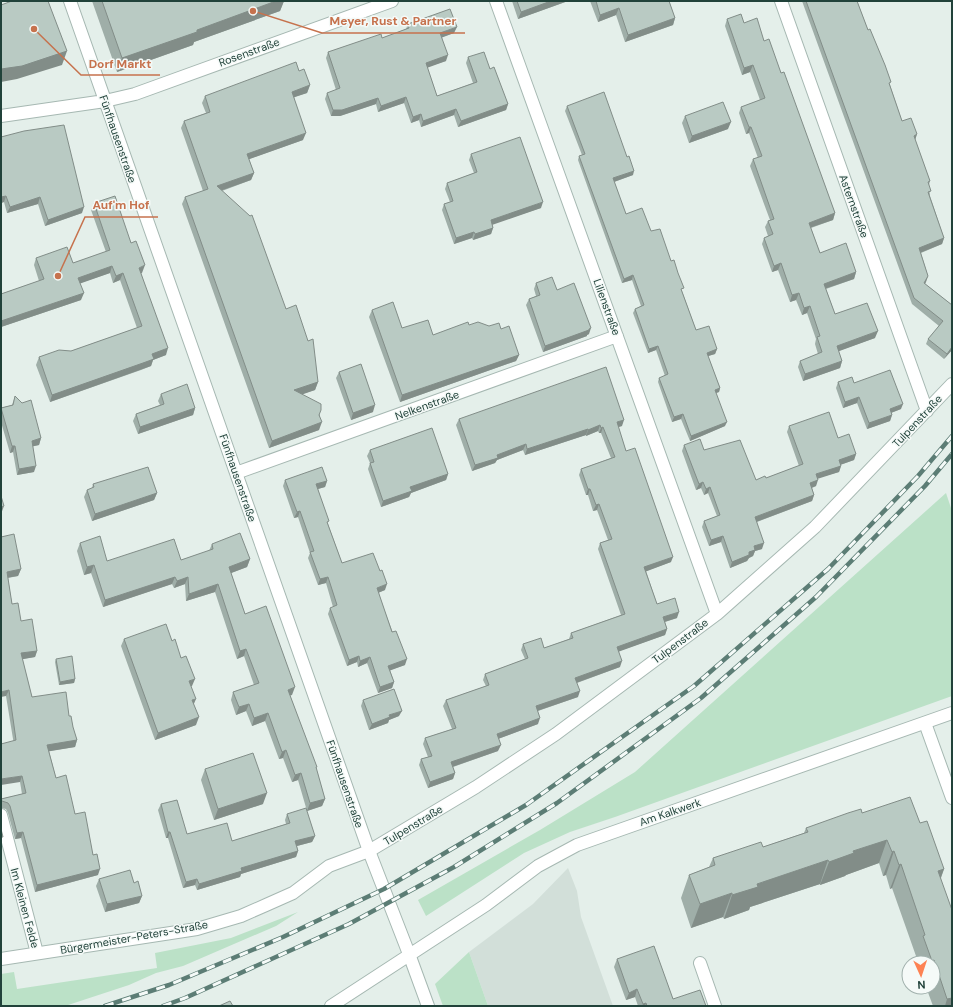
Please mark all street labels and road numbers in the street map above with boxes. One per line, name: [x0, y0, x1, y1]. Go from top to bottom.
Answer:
street label: Rosenstraße: [217, 35, 281, 69]
street label: Fünfhausenstraße: [96, 93, 140, 185]
street label: Asternstraße: [836, 172, 872, 240]
street label: Lilienstraße: [590, 277, 624, 337]
street label: Nelkenstraße: [393, 387, 461, 423]
street label: Tulpenstraße: [889, 392, 945, 450]
street label: Fünfhausenstraße: [216, 432, 260, 524]
street label: Tulpenstraße: [649, 615, 711, 667]
street label: Fünfhausenstraße: [323, 738, 367, 830]
street label: Am Kalkwerk: [637, 795, 703, 829]
street label: Tulpenstraße: [381, 802, 445, 848]
street label: Im Kleinen Felde: [8, 866, 42, 950]
street label: Bürgermeister-Peters-Straße: [59, 917, 209, 957]

